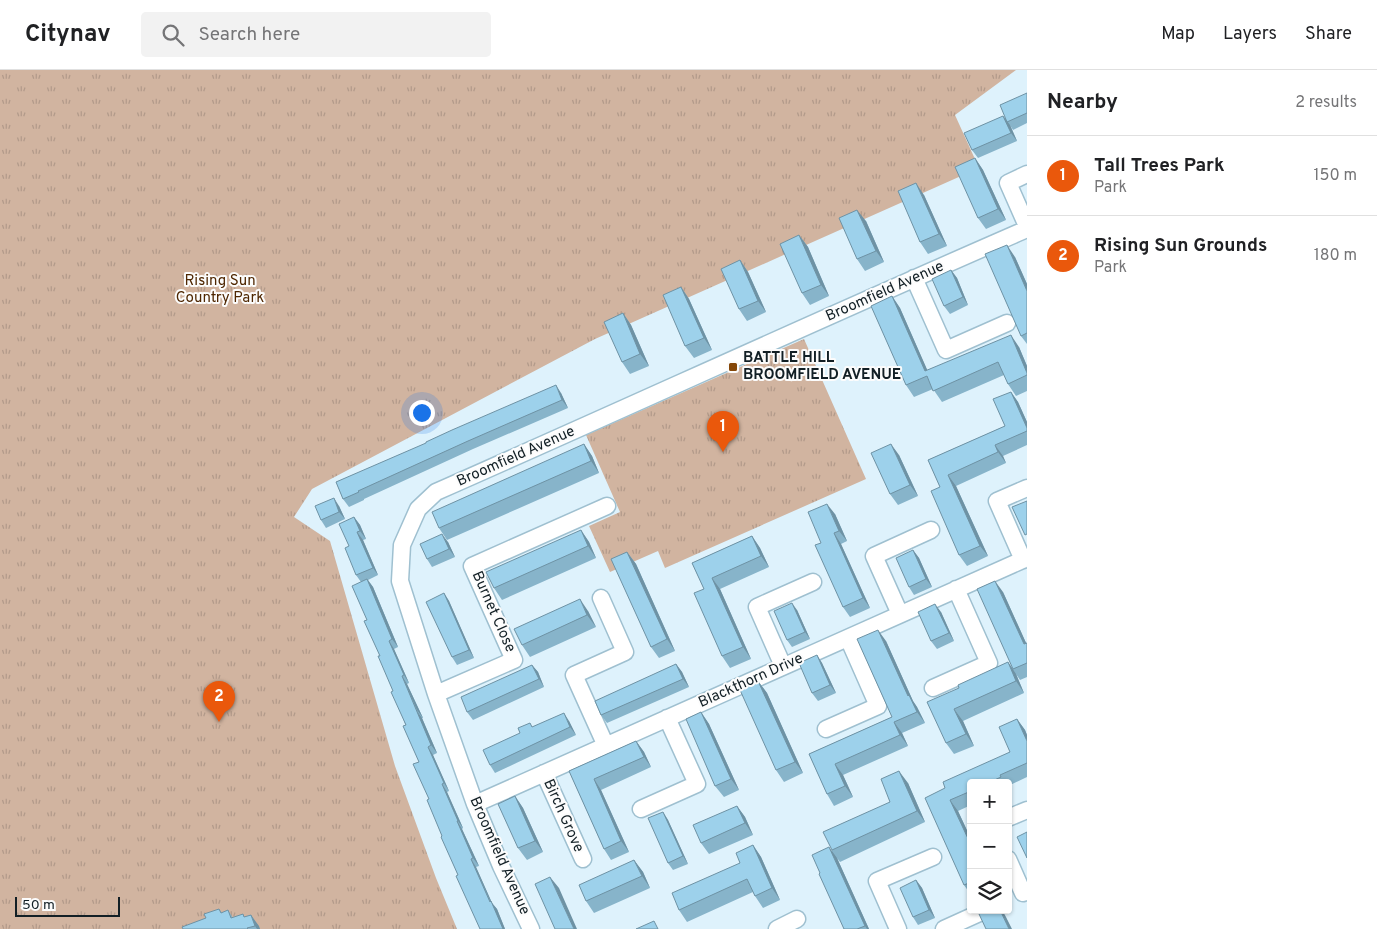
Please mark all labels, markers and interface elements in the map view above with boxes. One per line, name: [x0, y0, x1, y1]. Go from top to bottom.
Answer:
search box: [141, 12, 491, 57]
text: Citynav: [25, 20, 111, 50]
icon: search: [159, 21, 187, 49]
text: Search here: [199, 23, 300, 47]
text: Map: [1161, 23, 1195, 46]
text: Layers: [1223, 23, 1277, 46]
text: Share: [1305, 23, 1352, 46]
text: Nearby: [1047, 89, 1118, 116]
text: 2 results: [1295, 93, 1357, 113]
text: Tall Trees Park: [1094, 154, 1225, 178]
text: 1: [1060, 166, 1066, 186]
text: 150 m: [1314, 166, 1357, 186]
text: Park: [1094, 178, 1127, 198]
text: Rising Sun Grounds: [1094, 234, 1267, 258]
text: 2: [1058, 246, 1068, 266]
text: 180 m: [1314, 246, 1357, 266]
street label: Broomfield Avenue: [823, 257, 947, 327]
text: Park: [1094, 258, 1127, 278]
park label: Rising Sun Country Park: [176, 272, 264, 308]
place label: BATTLE HILL BROOMFIELD AVENUE: [743, 349, 901, 385]
marker: BATTLE HILL BROOMFIELD AVENUE: [727, 361, 739, 373]
your location: [409, 400, 435, 426]
pin: 1: [707, 411, 739, 452]
street label: Broomfield Avenue: [454, 422, 578, 492]
street label: Burnet Close: [467, 569, 519, 655]
street label: Blackthorn Drive: [696, 649, 806, 713]
pin: 2: [203, 681, 235, 722]
street label: Birch Grove: [538, 776, 588, 856]
map controls: [967, 779, 1012, 914]
button: +: [967, 779, 1012, 824]
street label: Broomfield Avenue: [464, 794, 534, 918]
button: −: [967, 824, 1012, 869]
button: layers: [967, 869, 1012, 914]
scale bar: [15, 894, 120, 917]
text: 50 m: [22, 897, 55, 914]

